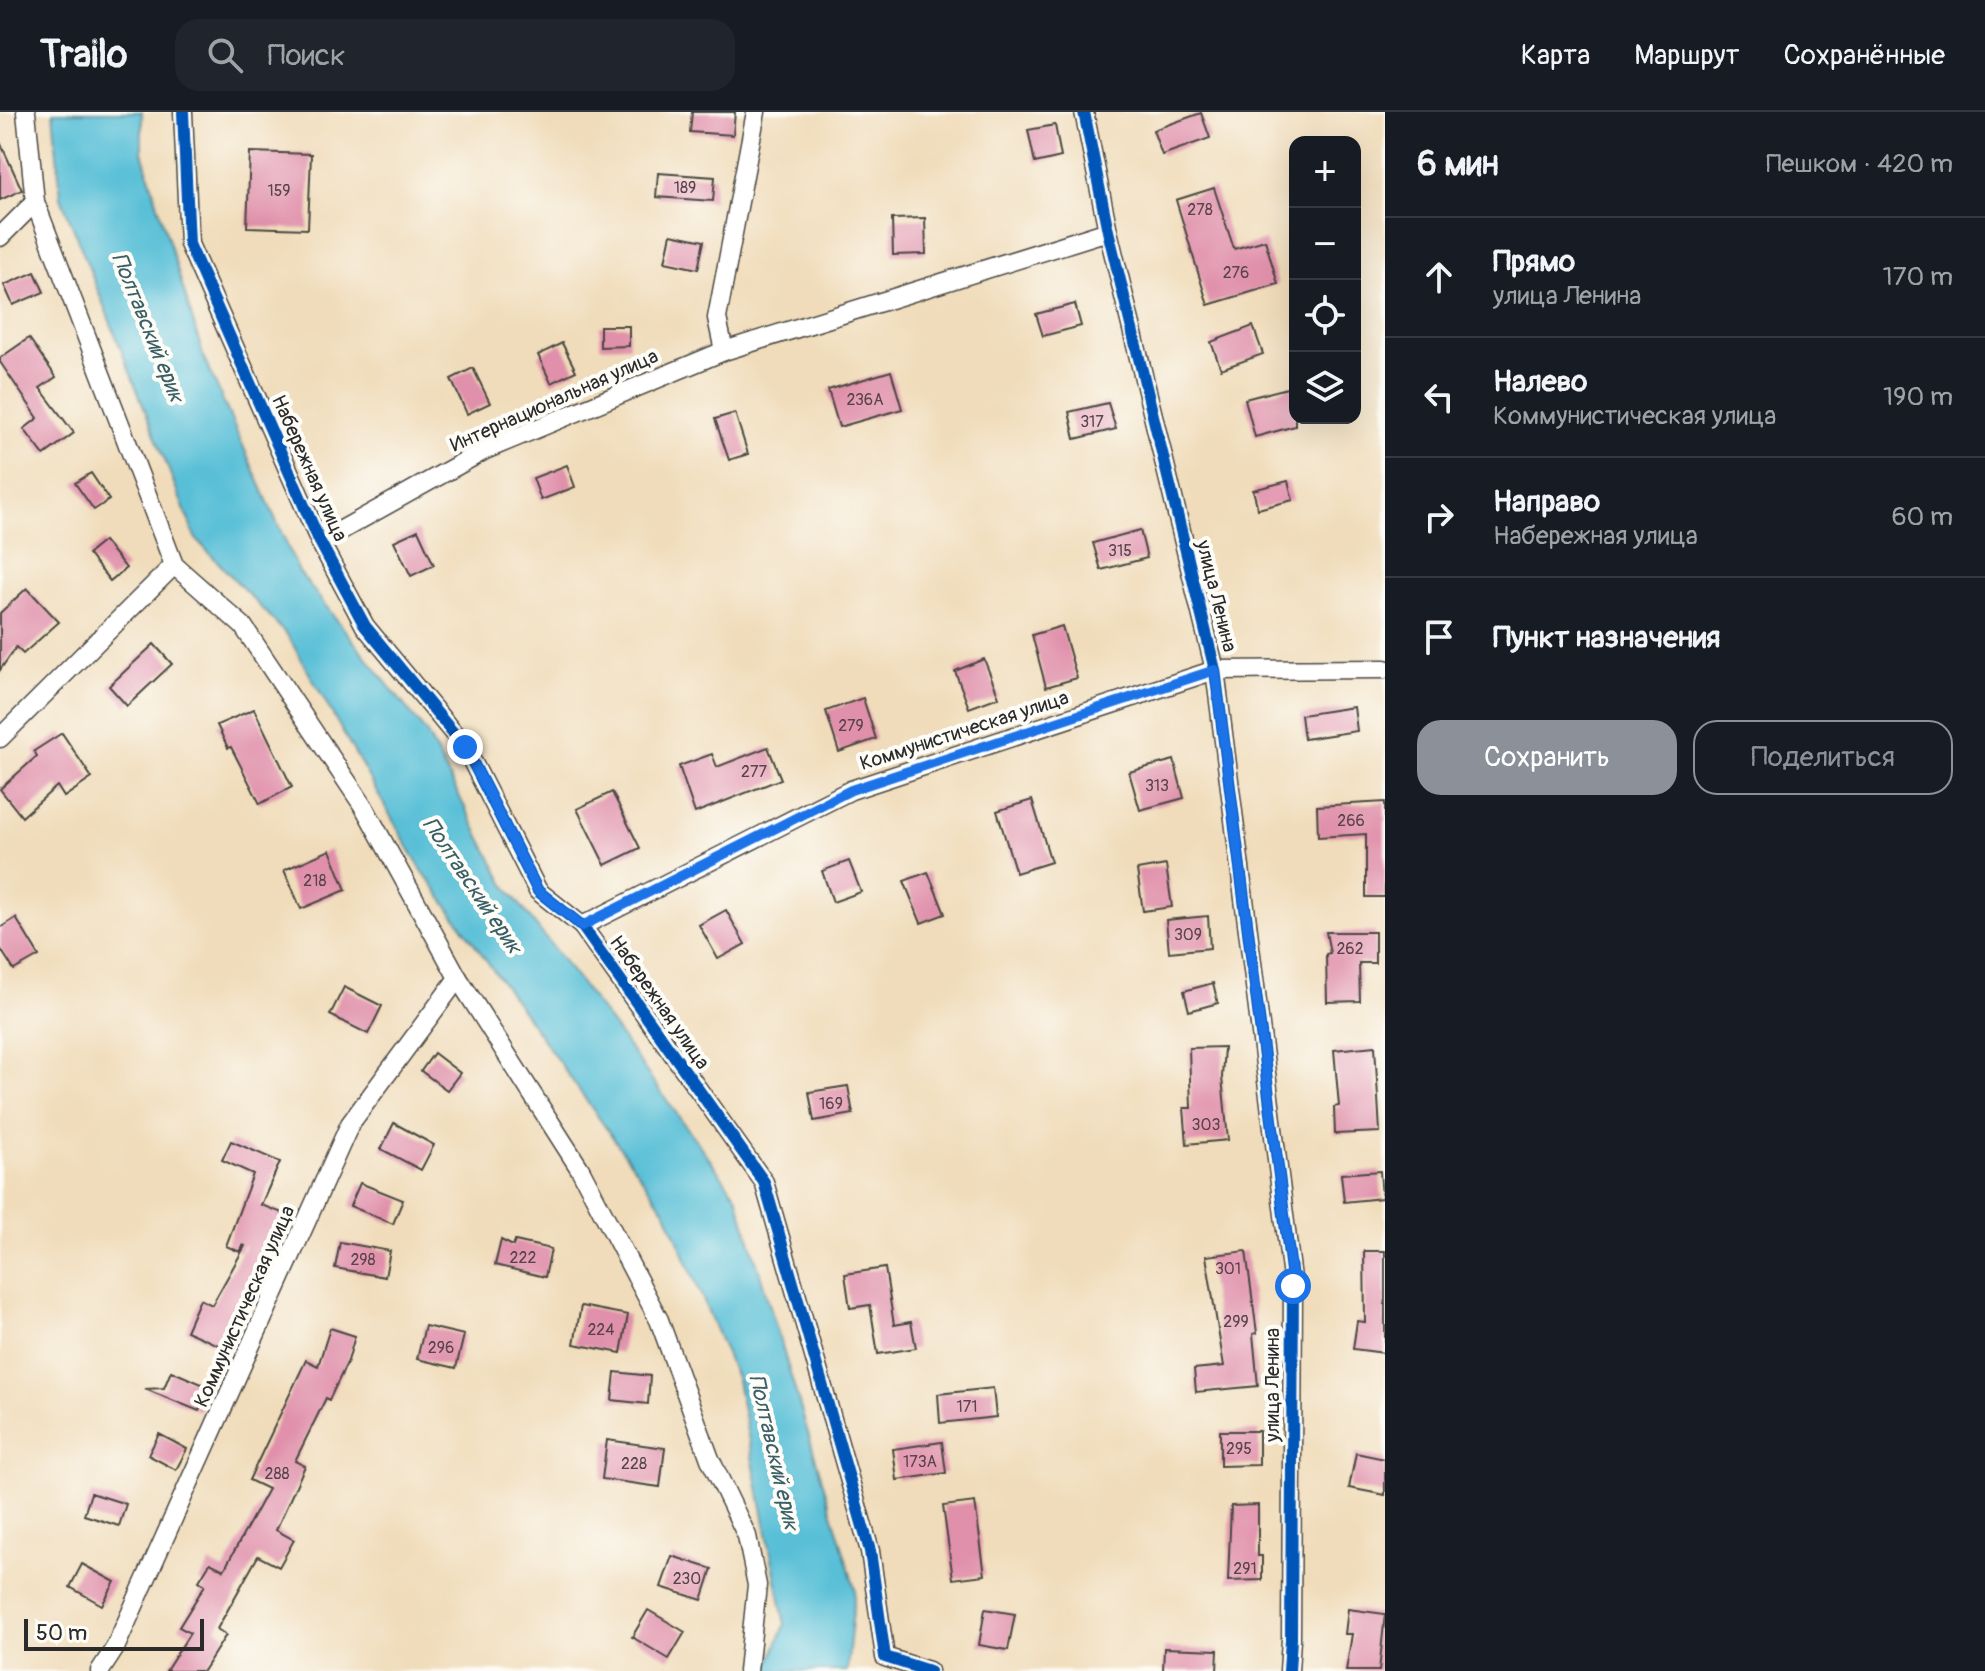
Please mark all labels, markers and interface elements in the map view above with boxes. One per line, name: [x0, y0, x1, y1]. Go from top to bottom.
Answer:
search box: [175, 19, 735, 91]
text: Trailo: [40, 31, 127, 79]
icon: search: [203, 33, 247, 77]
text: Поиск: [267, 37, 346, 74]
text: Карта: [1521, 38, 1590, 73]
text: Маршрут: [1634, 38, 1740, 73]
text: Сохранённые: [1784, 38, 1945, 73]
map controls: [1289, 136, 1361, 424]
button: +: [1289, 136, 1361, 208]
text: 6 мин: [1417, 143, 1499, 186]
text: Пешком · 420 m: [1766, 148, 1953, 180]
house number: 189: [674, 178, 696, 198]
house number: 159: [267, 181, 291, 201]
house number: 278: [1187, 200, 1213, 220]
button: −: [1289, 208, 1361, 280]
text: Прямо: [1493, 243, 1575, 280]
water label: Полтавский ерик: [105, 249, 192, 409]
icon: ahead: [1417, 255, 1461, 299]
text: 170 m: [1883, 261, 1953, 293]
house number: 276: [1223, 263, 1249, 283]
button: locate: [1289, 280, 1361, 352]
text: улица Ленина: [1493, 280, 1641, 312]
street label: Интернациональная улица: [447, 343, 662, 458]
button: layers: [1289, 352, 1361, 424]
text: Налево: [1493, 363, 1587, 400]
icon: left: [1417, 375, 1461, 419]
text: 190 m: [1883, 381, 1953, 413]
house number: 236А: [846, 390, 884, 410]
street label: Набережная улица: [266, 391, 353, 545]
text: Коммунистическая улица: [1493, 400, 1776, 432]
house number: 317: [1080, 412, 1104, 432]
text: Направо: [1493, 483, 1600, 520]
icon: right: [1417, 495, 1461, 539]
text: 60 m: [1891, 501, 1953, 533]
text: Набережная улица: [1493, 520, 1698, 552]
street label: улица Ленина: [1190, 537, 1242, 655]
house number: 315: [1108, 541, 1132, 561]
icon: arrive: [1417, 615, 1461, 659]
text: Пункт назначения: [1493, 619, 1720, 656]
street label: Коммунистическая улица: [857, 685, 1072, 776]
house number: 279: [838, 716, 864, 736]
button: Сохранить: [1417, 720, 1677, 795]
button: Поделиться: [1693, 720, 1953, 795]
route end: [447, 729, 483, 765]
house number: 277: [741, 762, 767, 782]
house number: 313: [1145, 776, 1169, 796]
house number: 266: [1337, 811, 1365, 831]
water label: Полтавский ерик: [416, 812, 530, 961]
house number: 218: [303, 871, 327, 891]
house number: 309: [1174, 925, 1202, 945]
street label: Набережная улица: [604, 931, 715, 1074]
house number: 262: [1336, 939, 1364, 959]
house number: 169: [819, 1094, 843, 1114]
house number: 303: [1192, 1115, 1220, 1135]
street label: Коммунистическая улица: [189, 1202, 300, 1411]
house number: 222: [510, 1248, 536, 1268]
house number: 298: [350, 1250, 376, 1270]
house number: 301: [1215, 1259, 1241, 1279]
route start: [1275, 1268, 1311, 1304]
house number: 299: [1223, 1312, 1249, 1332]
house number: 224: [587, 1320, 615, 1340]
street label: улица Ленина: [1260, 1328, 1285, 1443]
house number: 296: [428, 1338, 454, 1358]
water label: Полтавский ерик: [743, 1372, 806, 1535]
house number: 171: [957, 1397, 977, 1417]
house number: 295: [1226, 1439, 1252, 1459]
house number: 173А: [903, 1452, 937, 1472]
house number: 228: [621, 1454, 647, 1474]
house number: 288: [264, 1464, 290, 1484]
house number: 291: [1233, 1559, 1257, 1579]
house number: 230: [673, 1569, 701, 1589]
scale bar: [24, 1615, 204, 1651]
text: 50 m: [36, 1619, 87, 1647]

